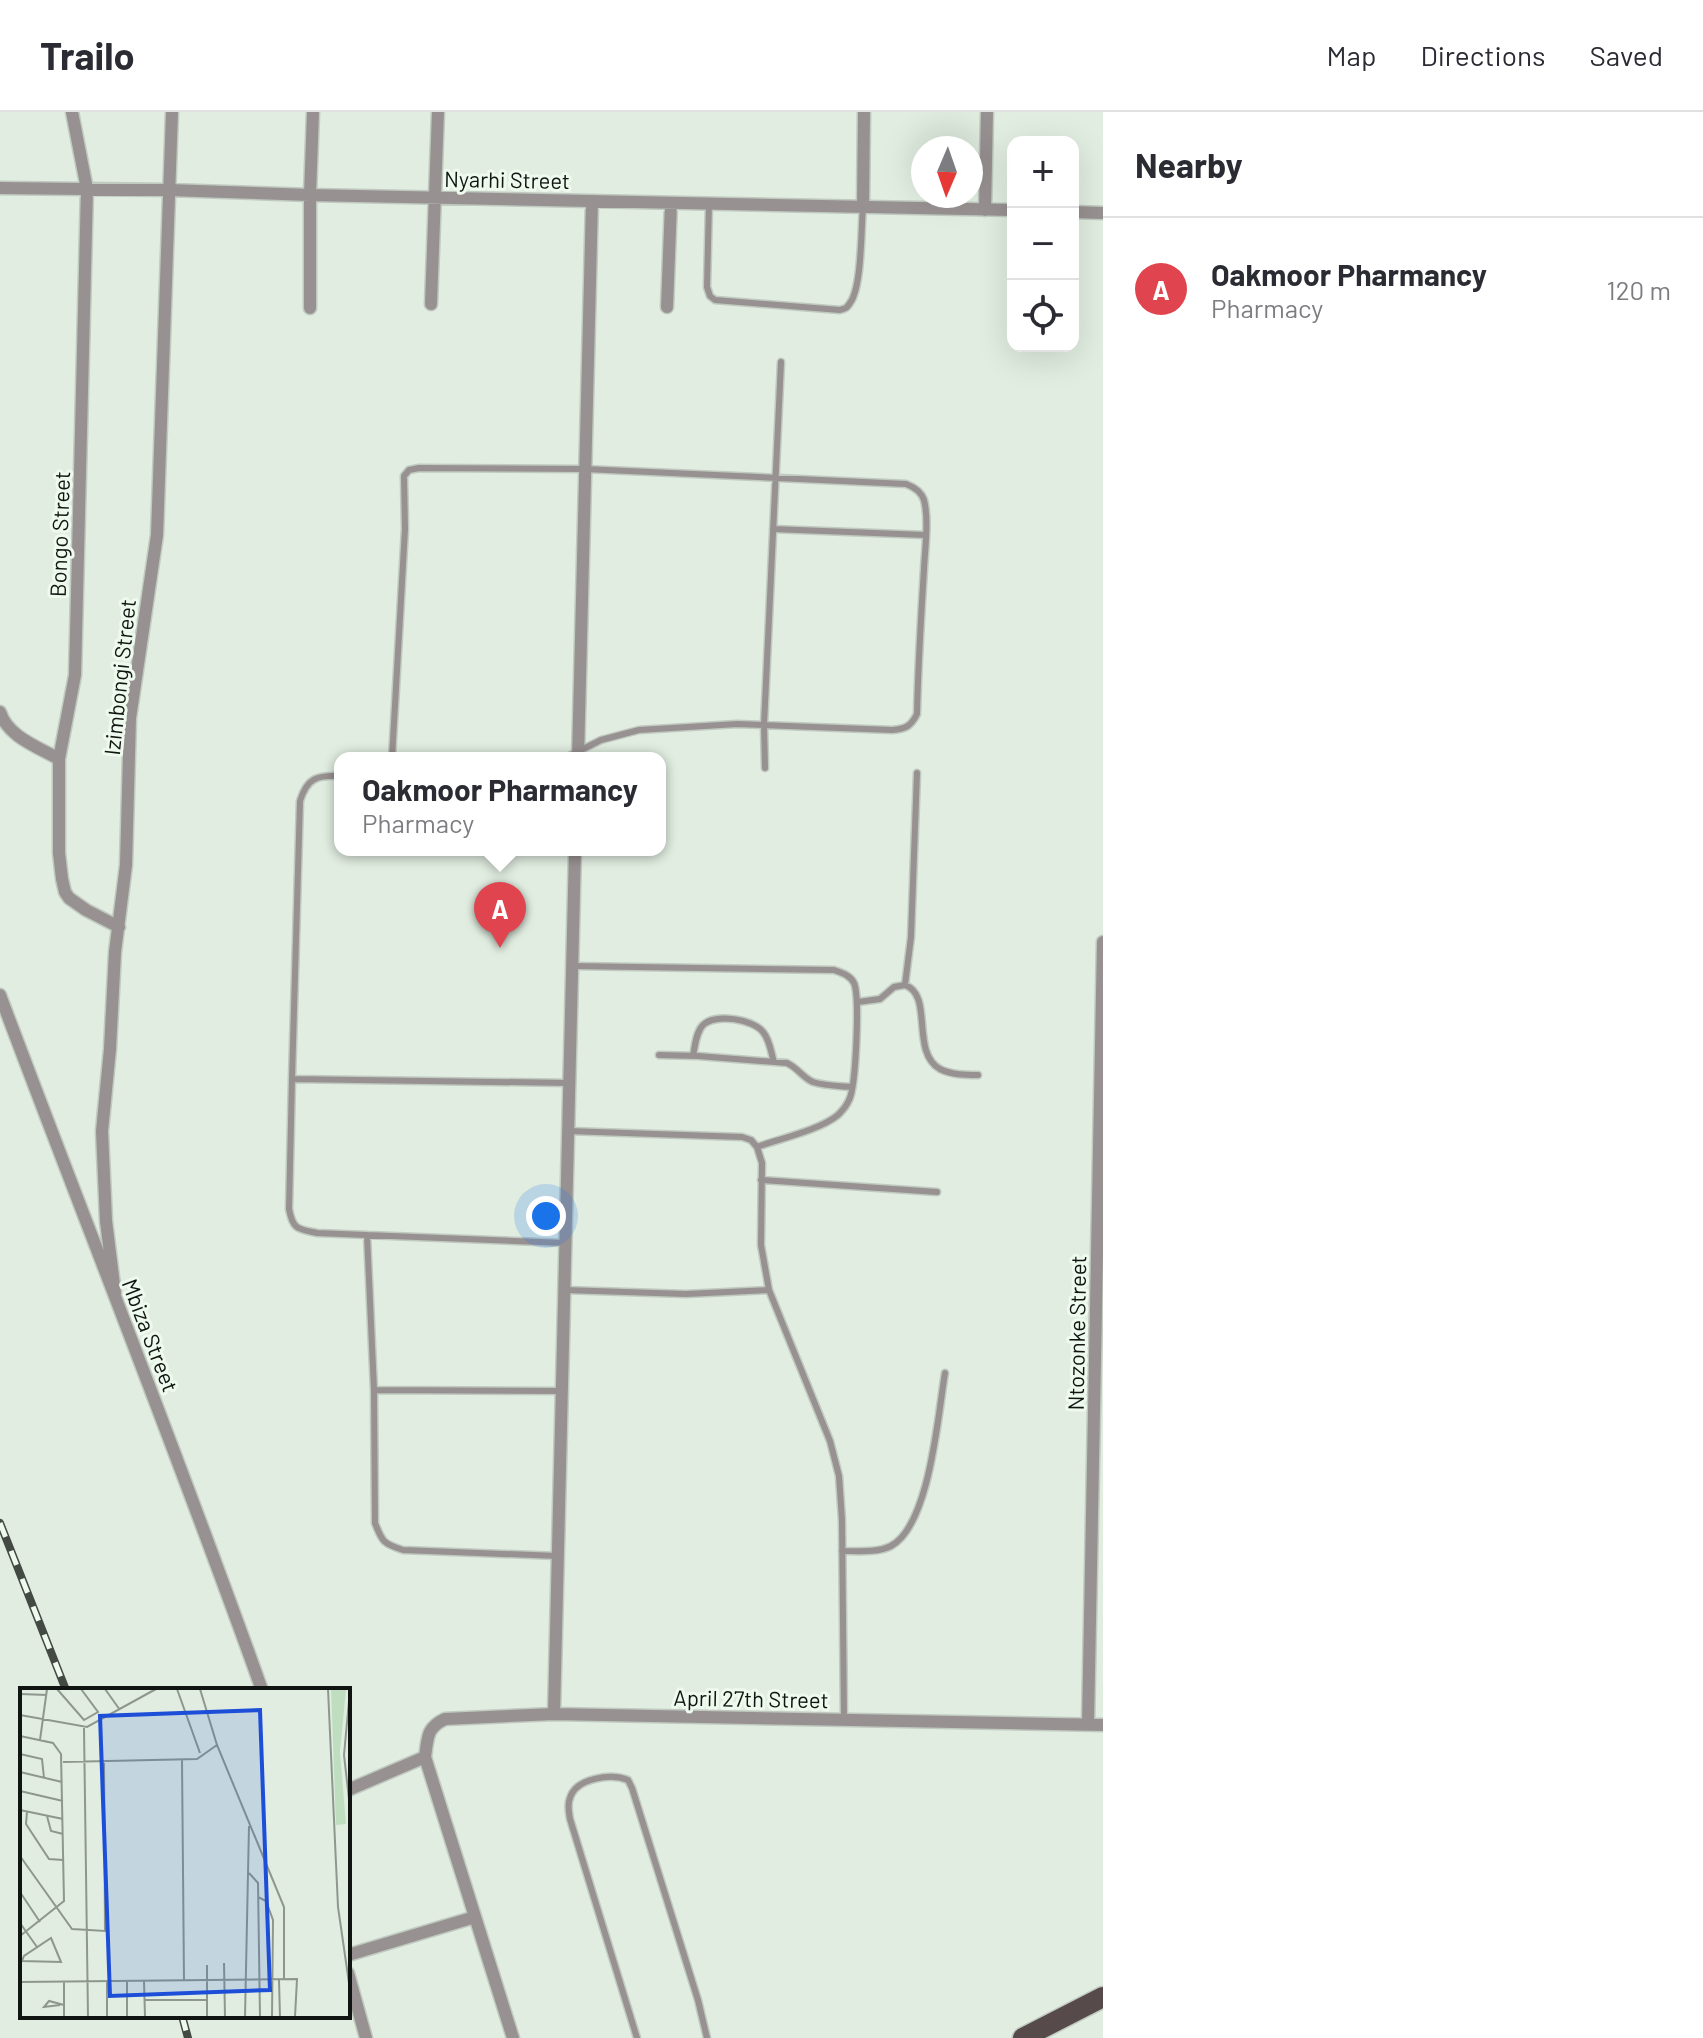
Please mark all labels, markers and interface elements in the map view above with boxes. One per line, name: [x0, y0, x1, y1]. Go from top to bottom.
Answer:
text: Trailo: [40, 32, 135, 78]
text: Map: [1327, 38, 1376, 72]
text: Directions: [1420, 38, 1546, 72]
text: Saved: [1590, 38, 1663, 72]
north arrow: [911, 136, 983, 208]
map controls: [1007, 136, 1079, 352]
button: +: [1007, 136, 1079, 208]
text: Nearby: [1135, 144, 1243, 185]
street label: Nyarhi Street: [444, 165, 570, 193]
button: −: [1007, 208, 1079, 280]
text: Oakmoor Pharmancy: [1211, 256, 1487, 292]
text: A: [1152, 274, 1170, 305]
text: 120 m: [1607, 274, 1671, 305]
button: locate: [1007, 280, 1079, 352]
text: Pharmacy: [1211, 292, 1323, 323]
street label: Bongo Street: [44, 471, 74, 597]
street label: Izimbongi Street: [98, 598, 140, 756]
popup: [334, 752, 666, 856]
text: Oakmoor Pharmancy: [362, 771, 638, 807]
text: Pharmacy: [362, 807, 474, 838]
pin: A: [474, 882, 526, 948]
your location: [526, 1196, 566, 1236]
street label: Ntozonke Street: [1062, 1255, 1090, 1411]
street label: Mbiza Street: [118, 1275, 184, 1395]
street label: April 27th Street: [673, 1684, 829, 1712]
inset map: [20, 1688, 350, 2018]

